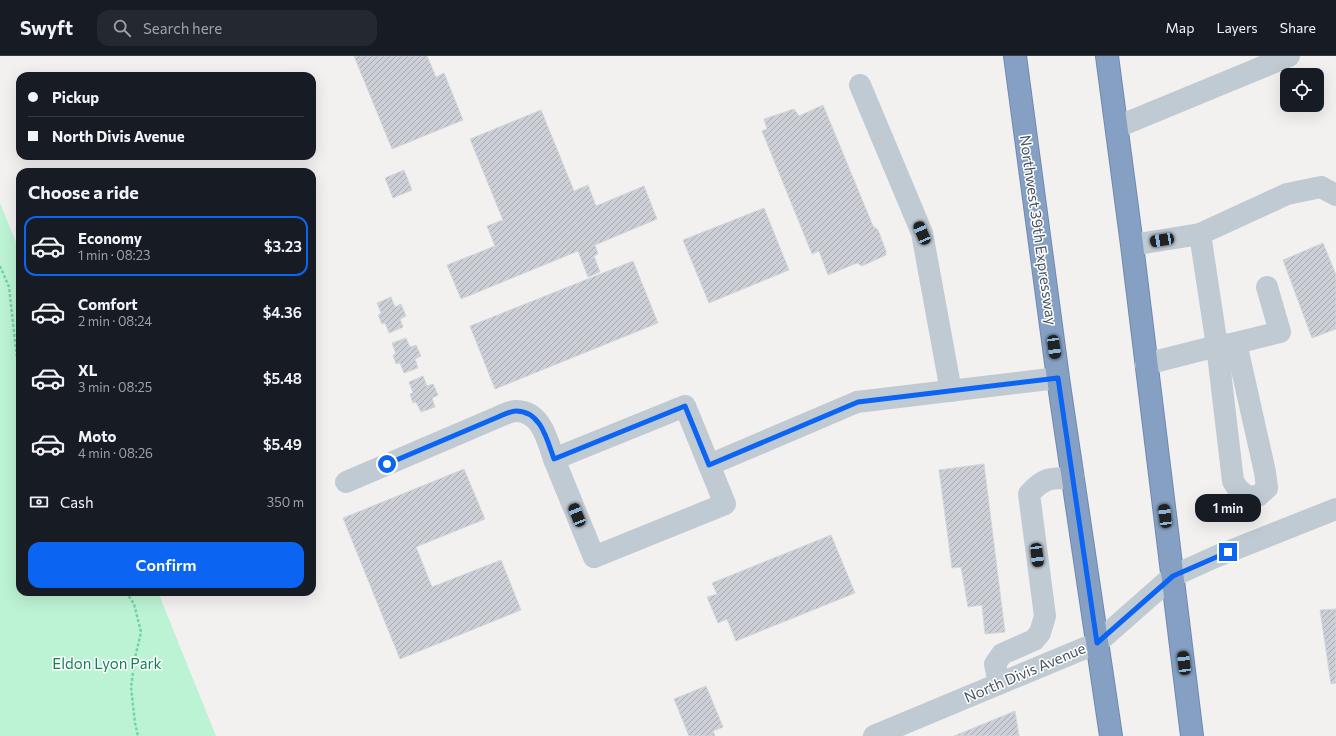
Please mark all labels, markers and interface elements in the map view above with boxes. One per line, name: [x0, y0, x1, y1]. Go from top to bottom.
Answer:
search box: [97, 10, 377, 46]
text: Swyft: [20, 16, 73, 39]
icon: search: [111, 17, 133, 39]
text: Search here: [143, 19, 222, 37]
text: Map: [1166, 19, 1194, 36]
text: Layers: [1216, 19, 1258, 36]
text: Share: [1280, 19, 1316, 36]
map controls: [1280, 68, 1324, 112]
button: locate: [1280, 68, 1324, 112]
text: Pickup: [52, 88, 99, 106]
text: North Divis Avenue: [52, 127, 185, 145]
street label: Northwest 39th Expressway: [1017, 134, 1061, 326]
text: Choose a ride: [28, 181, 139, 203]
car: [912, 220, 932, 246]
icon: car: [30, 228, 66, 264]
text: Economy: [78, 229, 142, 247]
car: [1149, 232, 1175, 248]
text: $3.23: [264, 237, 302, 255]
text: 1 min · 08:23: [78, 247, 150, 263]
icon: car: [30, 294, 66, 330]
text: Comfort: [78, 295, 138, 313]
text: $4.36: [263, 303, 302, 321]
text: 2 min · 08:24: [78, 313, 152, 329]
car: [1046, 334, 1062, 360]
icon: car: [30, 360, 66, 396]
text: XL: [78, 361, 97, 379]
text: $5.48: [263, 369, 302, 387]
text: 3 min · 08:25: [78, 379, 152, 395]
icon: car: [30, 426, 66, 462]
text: Moto: [78, 427, 117, 445]
text: $5.49: [263, 435, 302, 453]
text: 4 min · 08:26: [78, 445, 153, 461]
route start: [378, 455, 396, 473]
icon: cash: [28, 491, 50, 513]
text: Cash: [60, 493, 94, 511]
text: 350 m: [267, 494, 304, 510]
callout: 1 min: [1195, 494, 1261, 522]
text: 1 min: [1213, 500, 1243, 516]
car: [567, 502, 587, 528]
car: [1158, 503, 1172, 529]
button: Confirm: [28, 542, 304, 588]
car: [1030, 542, 1044, 568]
route end: [1219, 543, 1237, 561]
street label: North Divis Avenue: [961, 638, 1088, 706]
car: [1177, 650, 1191, 676]
park label: Eldon Lyon Park: [52, 654, 162, 672]

